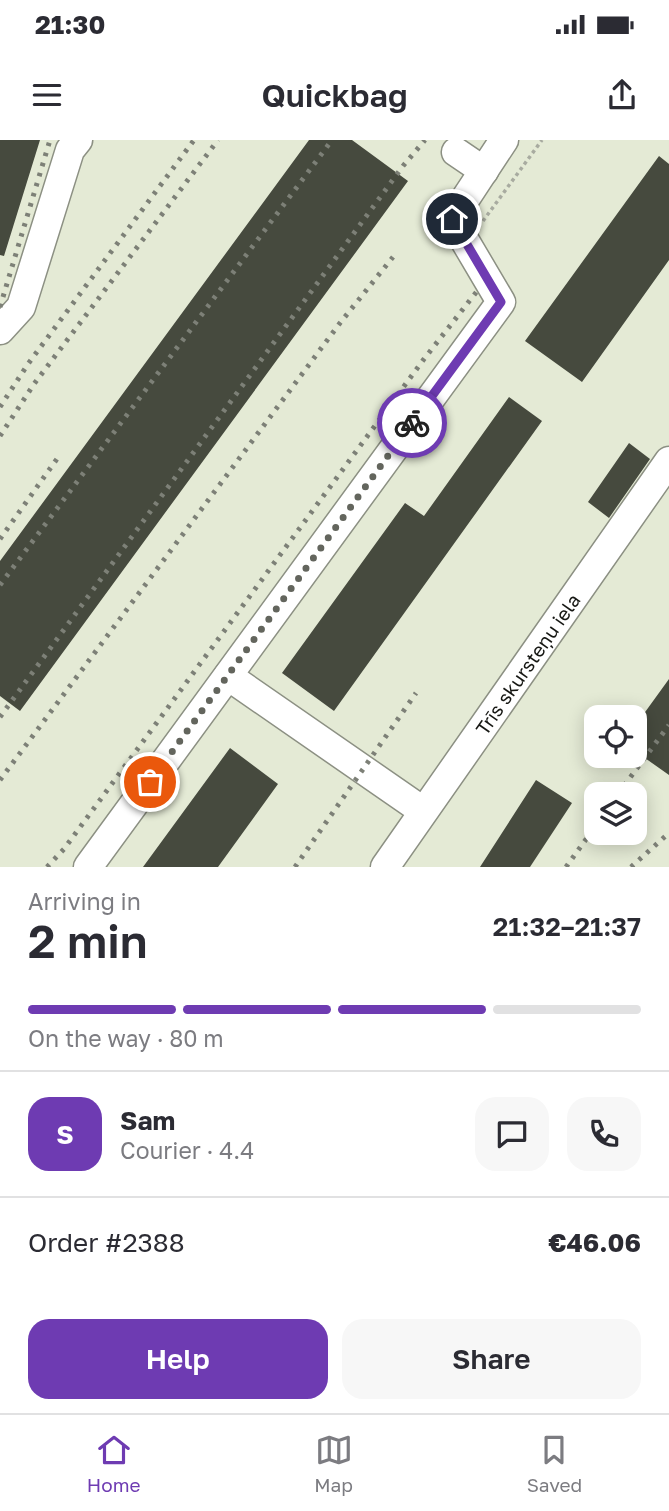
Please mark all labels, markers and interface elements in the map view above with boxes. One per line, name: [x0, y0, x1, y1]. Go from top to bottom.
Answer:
text: 21:30: [35, 9, 105, 40]
icon: menu: [28, 76, 66, 114]
text: Quickbag: [261, 76, 408, 114]
icon: share: [603, 76, 641, 114]
pin: [422, 189, 482, 249]
icon: home: [433, 200, 471, 238]
courier: [377, 388, 447, 458]
icon: bike: [393, 404, 431, 442]
street label: Trīs skursteņu iela: [470, 589, 584, 739]
map controls: [584, 705, 647, 845]
button: locate: [584, 705, 647, 768]
pin: [120, 752, 180, 812]
icon: bag: [131, 763, 169, 801]
button: layers: [584, 782, 647, 845]
text: Arriving in: [28, 887, 141, 915]
text: 21:32–21:37: [493, 911, 641, 942]
text: 2 min: [28, 913, 148, 968]
text: On the way · 80 m: [28, 1024, 224, 1052]
button: chat: [475, 1097, 549, 1171]
button: phone: [567, 1097, 641, 1171]
text: Sam: [120, 1105, 175, 1136]
text: S: [56, 1119, 74, 1150]
text: Courier · 4.4: [120, 1136, 254, 1164]
text: Order #2388: [28, 1227, 185, 1258]
text: €46.06: [548, 1227, 641, 1258]
button: Help: [28, 1319, 328, 1399]
button: Share: [342, 1319, 641, 1399]
tab: Home: [87, 1431, 141, 1496]
tab: Map: [314, 1431, 353, 1496]
tab: Saved: [527, 1431, 582, 1496]

